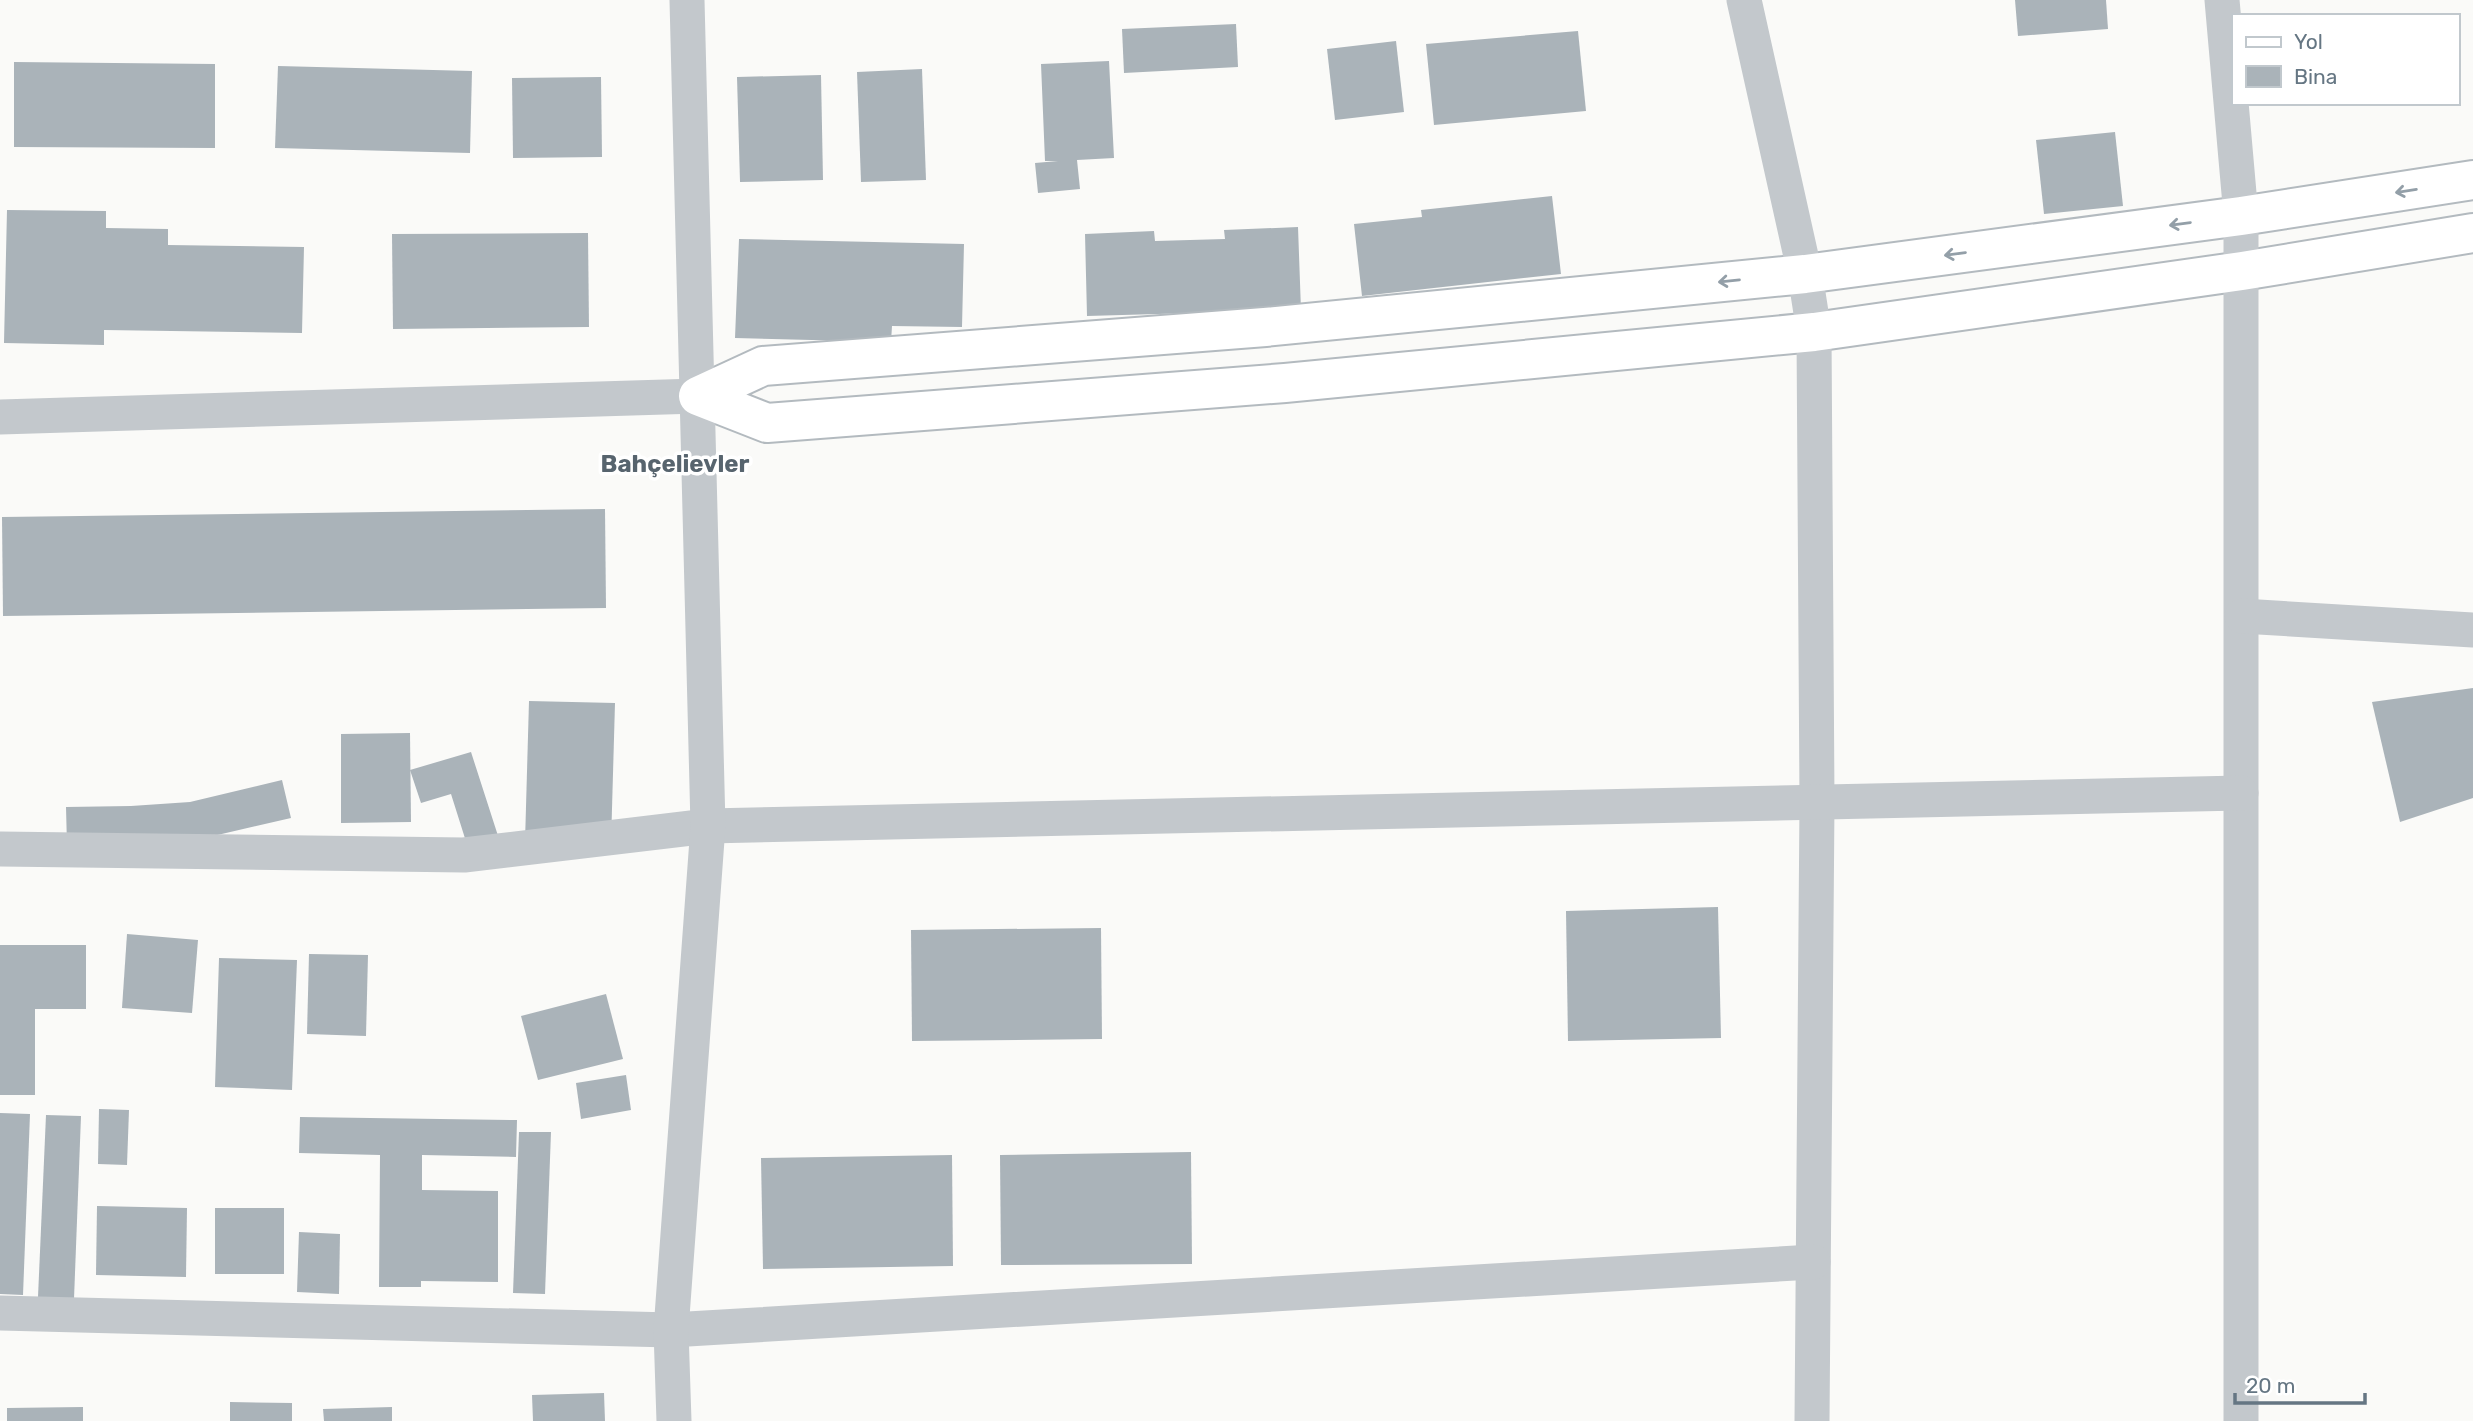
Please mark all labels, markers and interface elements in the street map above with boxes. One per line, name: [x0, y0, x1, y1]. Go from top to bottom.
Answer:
legend: [2232, 14, 2459, 105]
text: Yol: [2294, 29, 2323, 54]
text: Bina: [2294, 64, 2337, 89]
one-way arrow: [2395, 184, 2417, 197]
one-way arrow: [2170, 217, 2192, 230]
one-way arrow: [1944, 247, 1967, 260]
one-way arrow: [1718, 275, 1741, 288]
district label: Bahçelievler: [601, 450, 750, 478]
scale bar: [2235, 1362, 2364, 1406]
text: 20 m: [2246, 1373, 2295, 1398]

